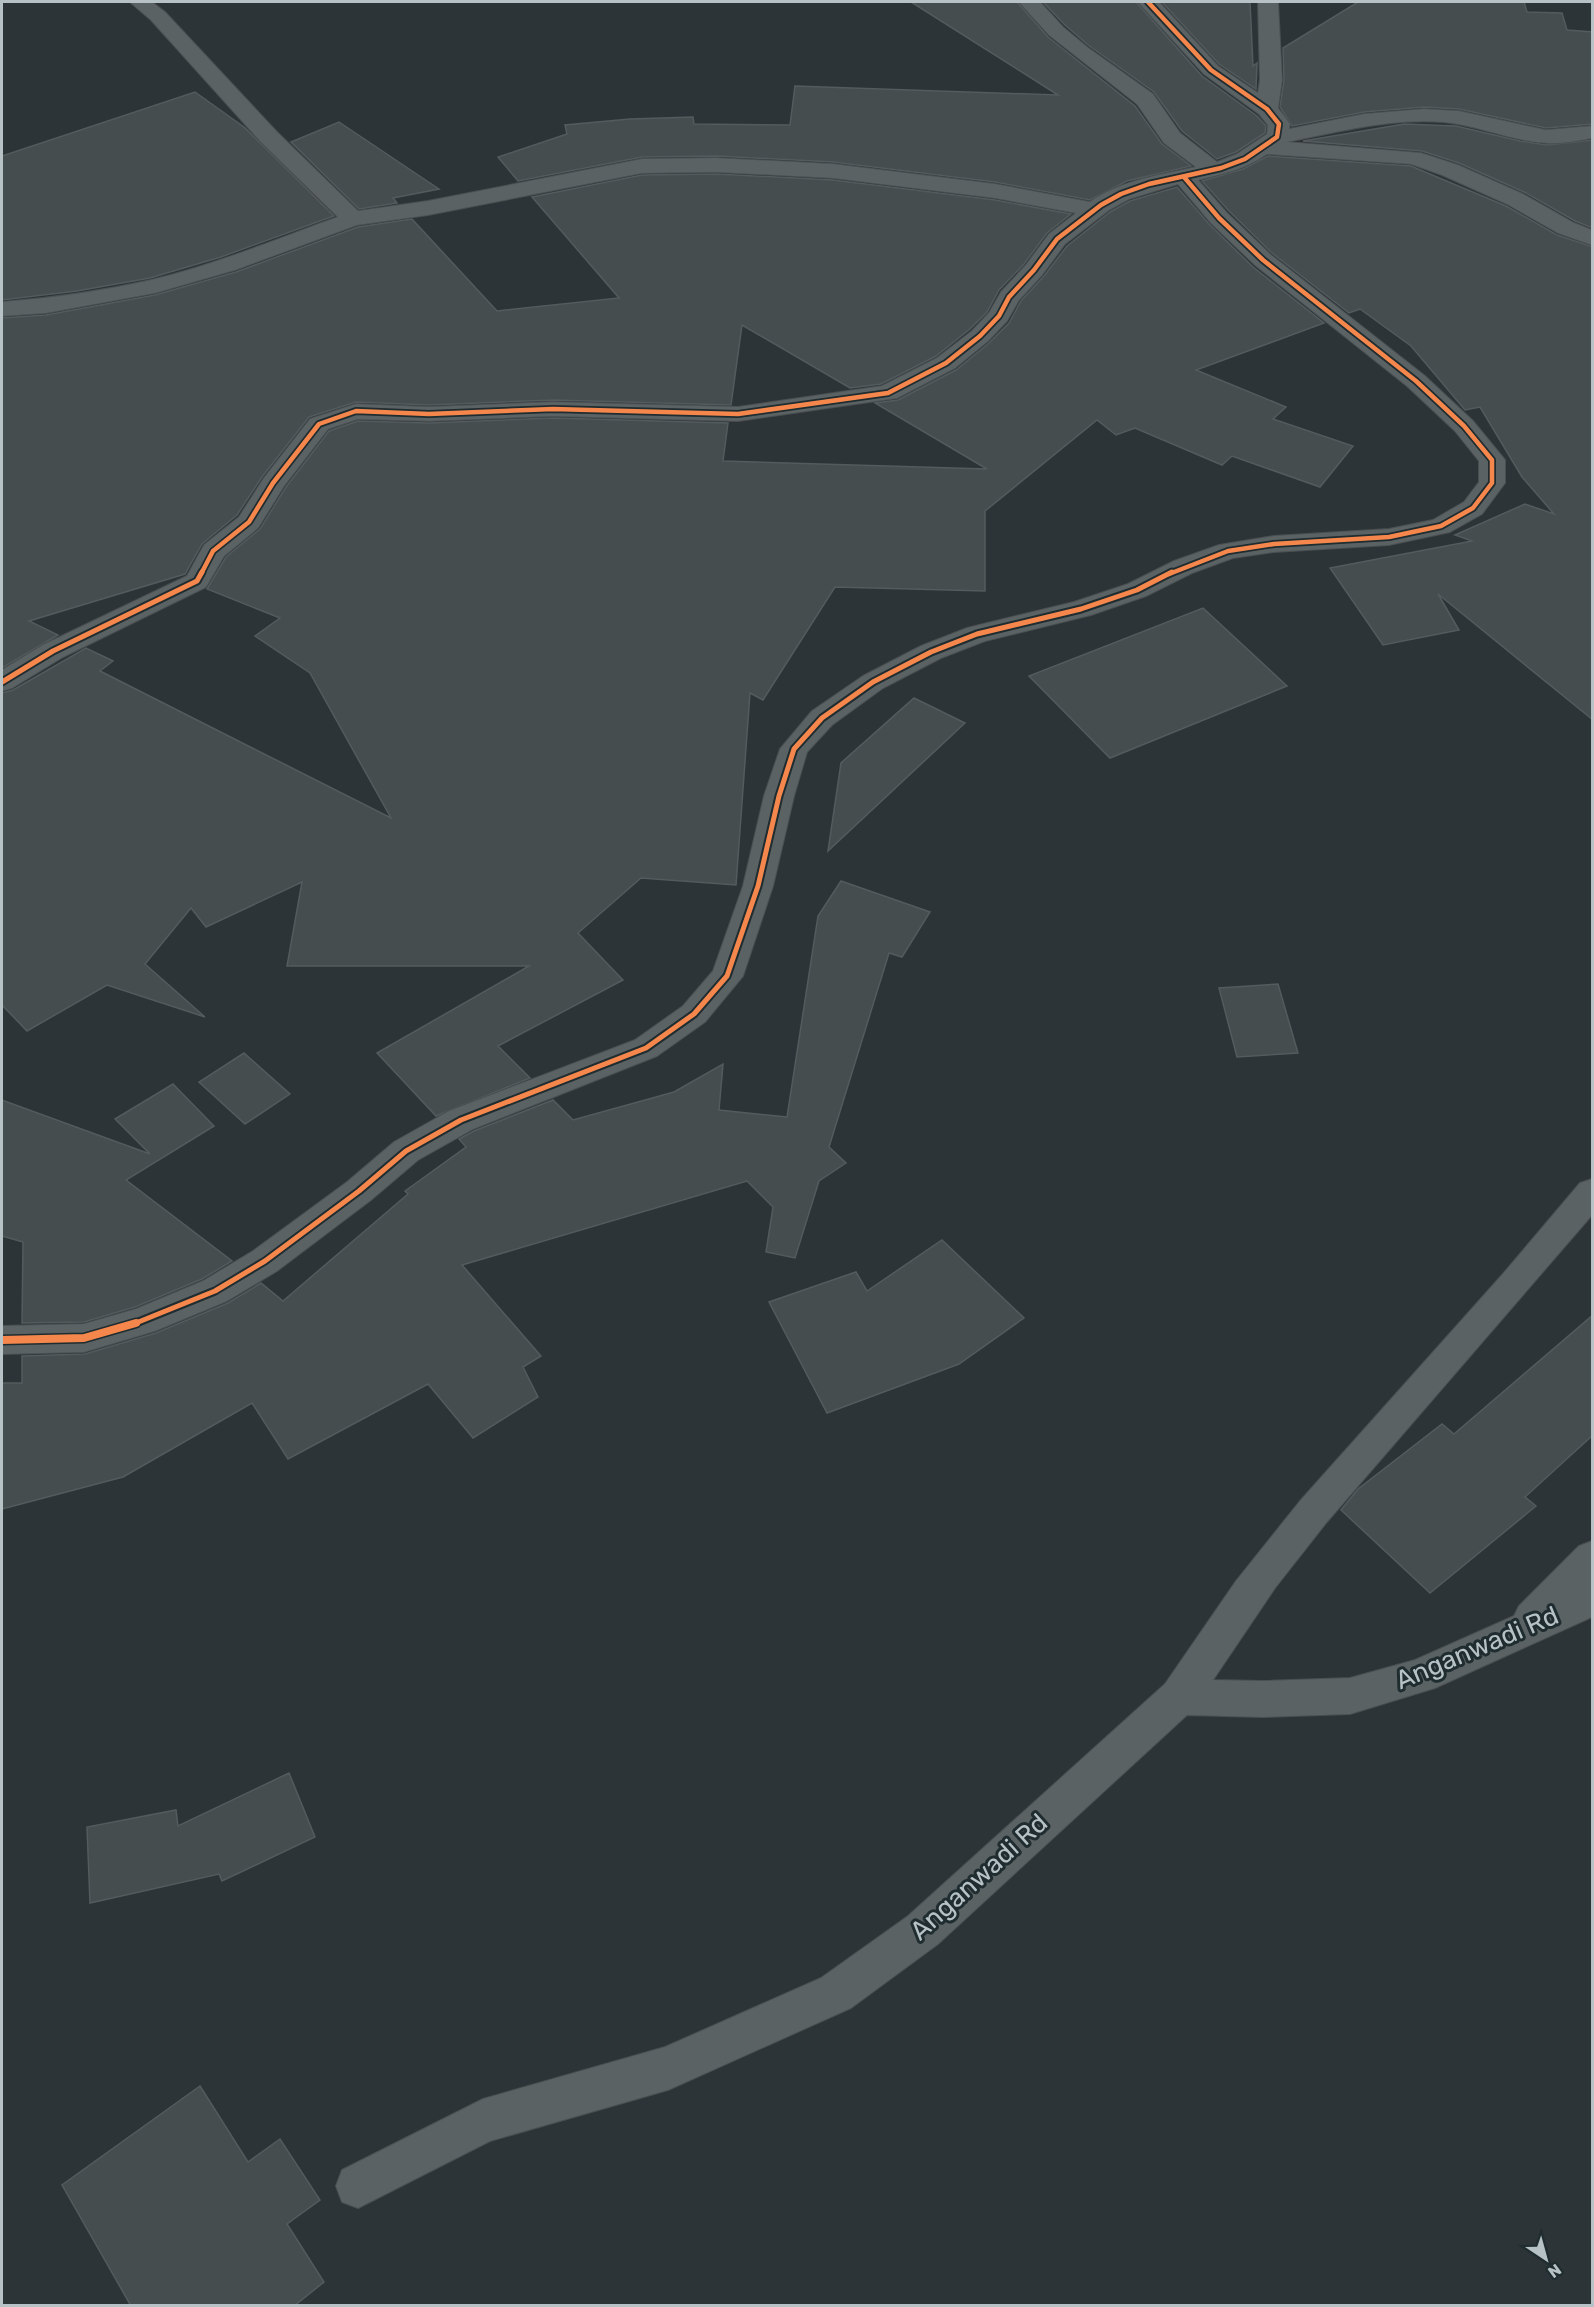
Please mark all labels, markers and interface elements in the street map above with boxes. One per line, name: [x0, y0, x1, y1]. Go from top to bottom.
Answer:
street label: Anganwadi Rd: [1391, 1600, 1563, 1696]
street label: Anganwadi Rd: [904, 1807, 1054, 1947]
north arrow: [1516, 2229, 1576, 2289]
text: N: [1544, 2260, 1565, 2282]

